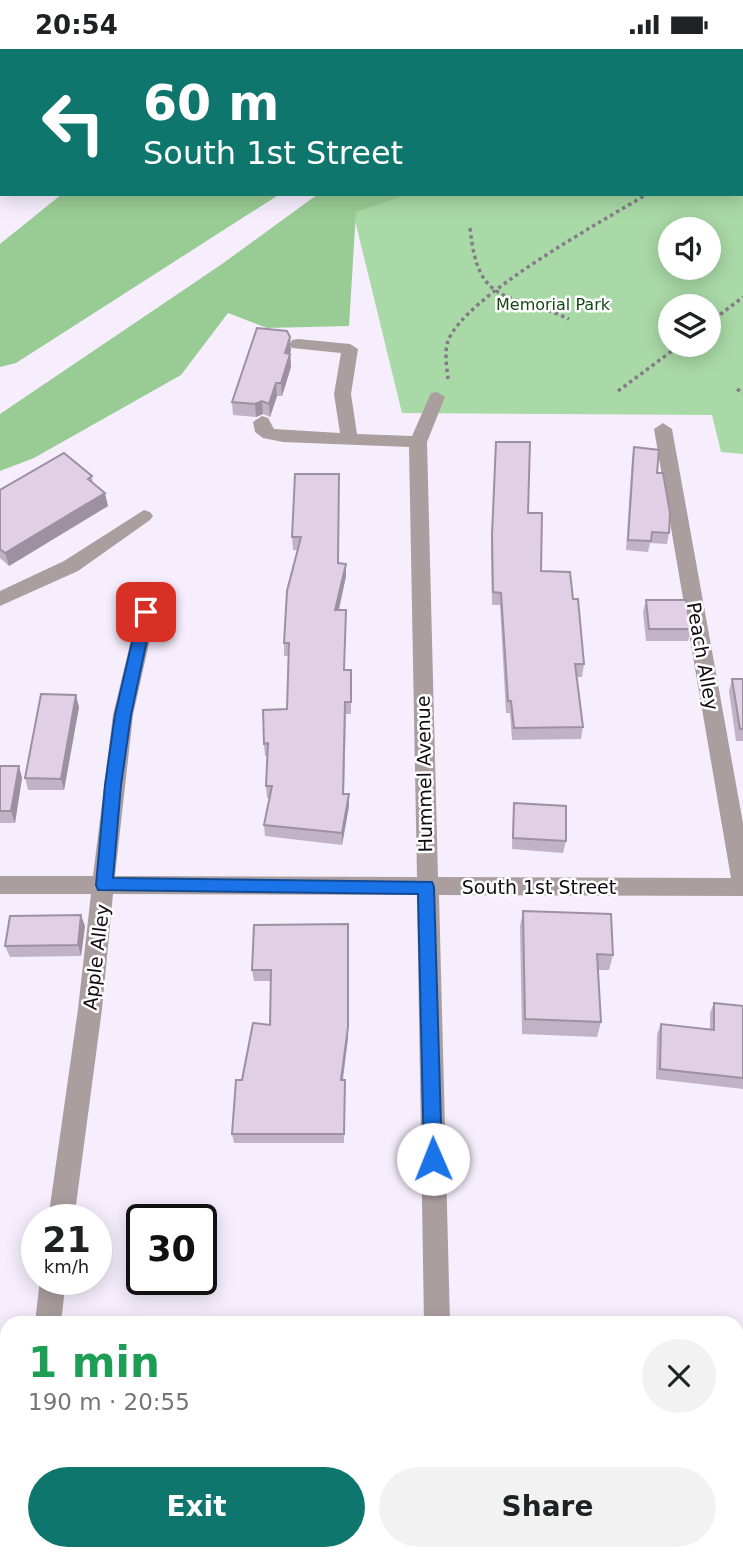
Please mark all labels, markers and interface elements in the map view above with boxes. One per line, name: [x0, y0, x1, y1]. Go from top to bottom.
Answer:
text: 20:54: [35, 10, 118, 40]
text: 60 m: [143, 75, 279, 132]
icon: left: [28, 77, 119, 168]
text: South 1st Street: [143, 134, 403, 172]
map controls: [658, 217, 721, 357]
button: sound: [658, 217, 721, 280]
button: layers: [658, 294, 721, 357]
park label: Memorial Park: [496, 295, 611, 314]
pin: [116, 582, 176, 642]
icon: arrive: [127, 593, 165, 631]
street label: Peach Alley: [683, 600, 723, 712]
street label: Hummel Avenue: [412, 695, 436, 853]
street label: South 1st Street: [462, 876, 616, 898]
street label: Apple Alley: [79, 903, 113, 1011]
position arrow: [396, 1122, 470, 1196]
speed limit sign: 30: [126, 1204, 217, 1295]
text: 21: [42, 1220, 91, 1260]
text: km/h: [44, 1256, 89, 1277]
text: 1 min: [28, 1338, 160, 1387]
button: close: [642, 1339, 716, 1413]
text: 190 m · 20:55: [28, 1389, 190, 1415]
button: Exit: [28, 1467, 365, 1547]
button: Share: [379, 1467, 716, 1547]

